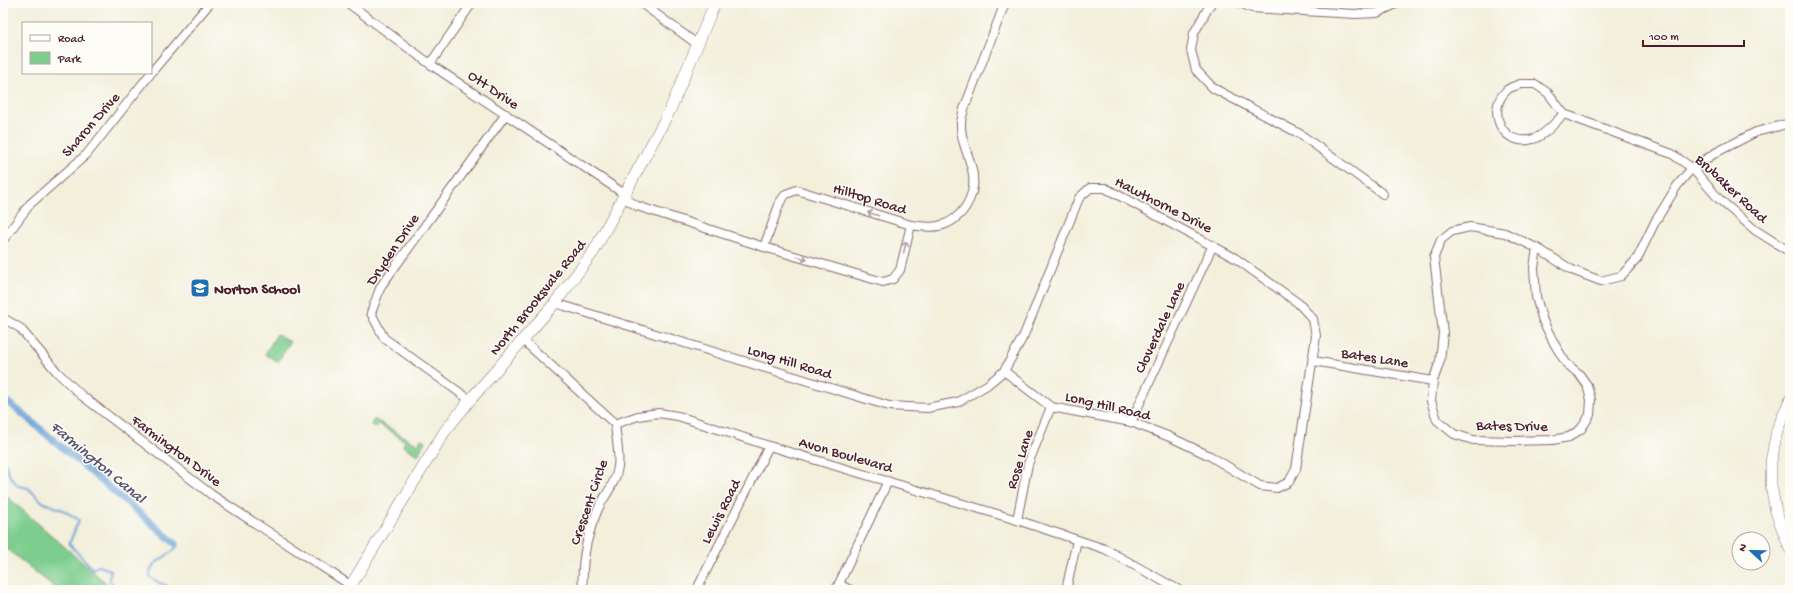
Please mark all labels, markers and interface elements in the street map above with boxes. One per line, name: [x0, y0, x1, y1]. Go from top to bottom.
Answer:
legend: [22, 22, 152, 74]
scale bar: [1643, 22, 1744, 48]
text: 100 m: [1648, 31, 1679, 45]
text: Road: [58, 33, 85, 47]
text: Park: [57, 53, 83, 67]
street label: Ott Drive: [464, 67, 522, 114]
street label: Sharon Drive: [59, 89, 125, 161]
street label: Brubaker Road: [1690, 151, 1771, 228]
street label: Hawthorne Drive: [1111, 173, 1215, 238]
street label: Hilltop Road: [830, 180, 910, 220]
one-way arrow: [868, 209, 880, 217]
street label: Dryden Drive: [363, 211, 424, 290]
street label: North Brooksvale Road: [486, 236, 592, 360]
one-way arrow: [902, 241, 910, 254]
one-way arrow: [795, 255, 808, 262]
school or university icon: Norton School: [189, 277, 211, 299]
street label: Cloverdale Lane: [1132, 279, 1190, 377]
place label: Norton School: [214, 281, 301, 299]
street label: Long Hill Road: [745, 342, 835, 385]
street label: Bates Lane: [1339, 345, 1410, 373]
street label: Long Hill Road: [1063, 388, 1153, 426]
street label: Farmington Drive: [126, 411, 225, 491]
street label: Bates Drive: [1475, 417, 1548, 437]
water label: Farmington Canal: [45, 418, 149, 510]
street label: Rose Lane: [1003, 427, 1039, 491]
street label: Avon Boulevard: [797, 434, 895, 478]
street label: Crescent Circle: [567, 457, 613, 548]
street label: Lewis Road: [698, 476, 746, 547]
north arrow: [1731, 531, 1771, 571]
text: N: [1737, 542, 1750, 554]

